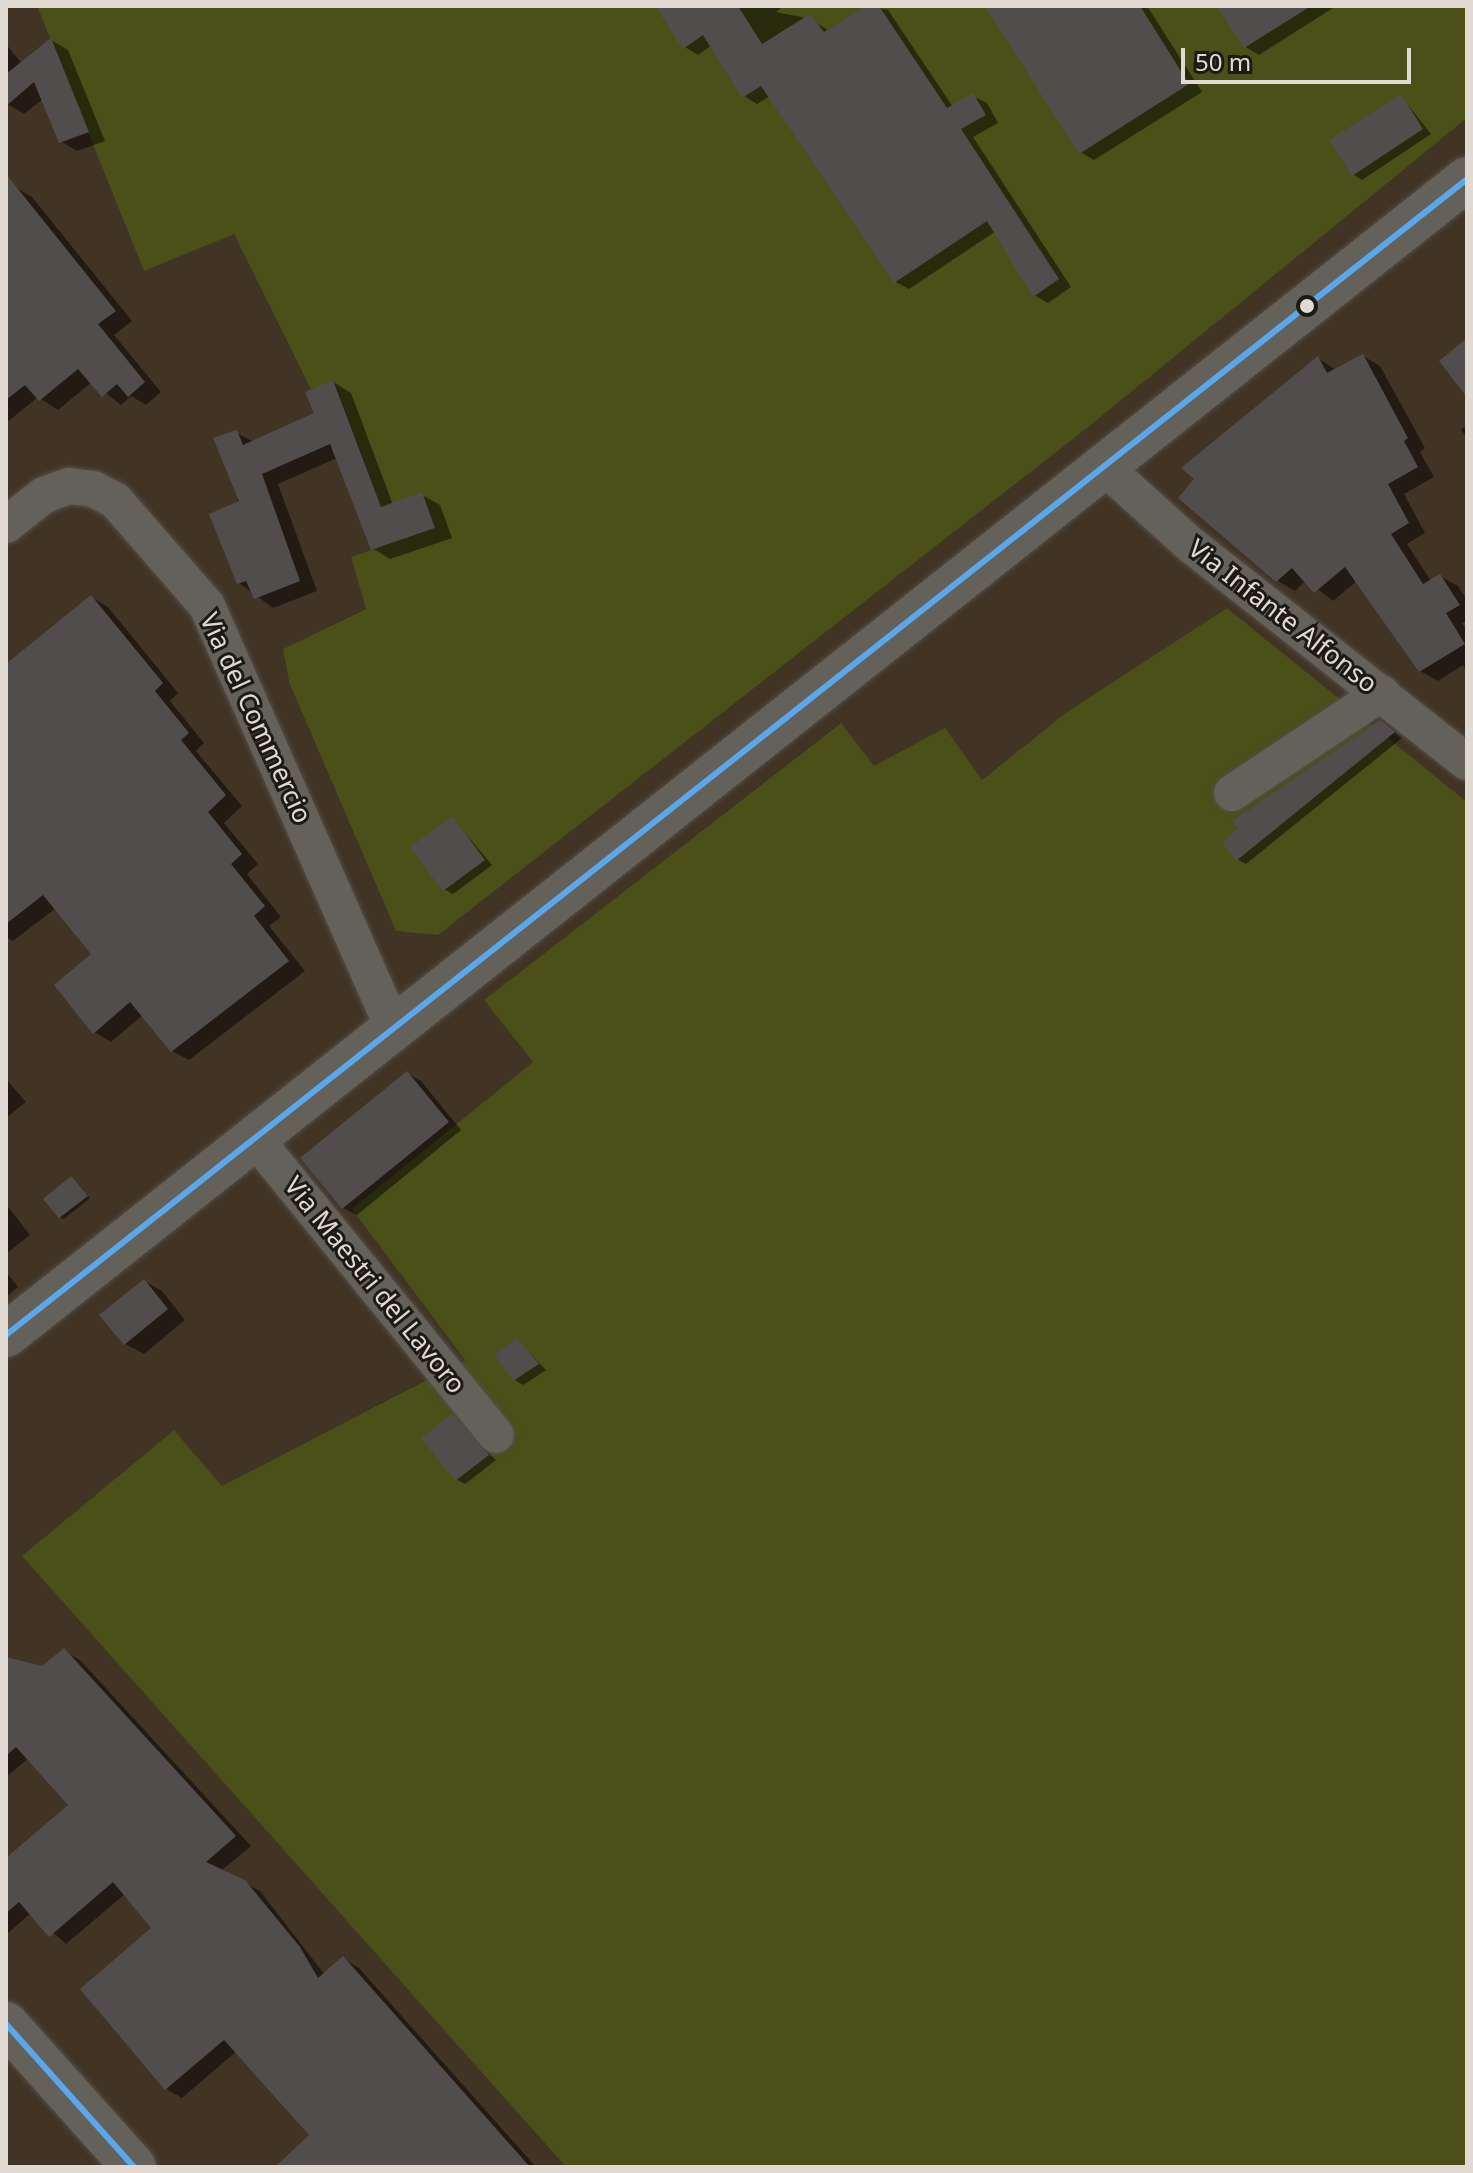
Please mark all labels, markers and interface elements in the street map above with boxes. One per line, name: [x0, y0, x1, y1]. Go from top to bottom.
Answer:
scale bar: [1185, 32, 1415, 82]
text: 50 m: [1195, 45, 1251, 78]
unlabelled marker: [1299, 298, 1315, 314]
street label: Via Infante Alfonso: [1182, 533, 1384, 699]
street label: Via del Commercio: [194, 608, 318, 828]
street label: Via Maestri del Lavoro: [278, 1170, 472, 1400]

